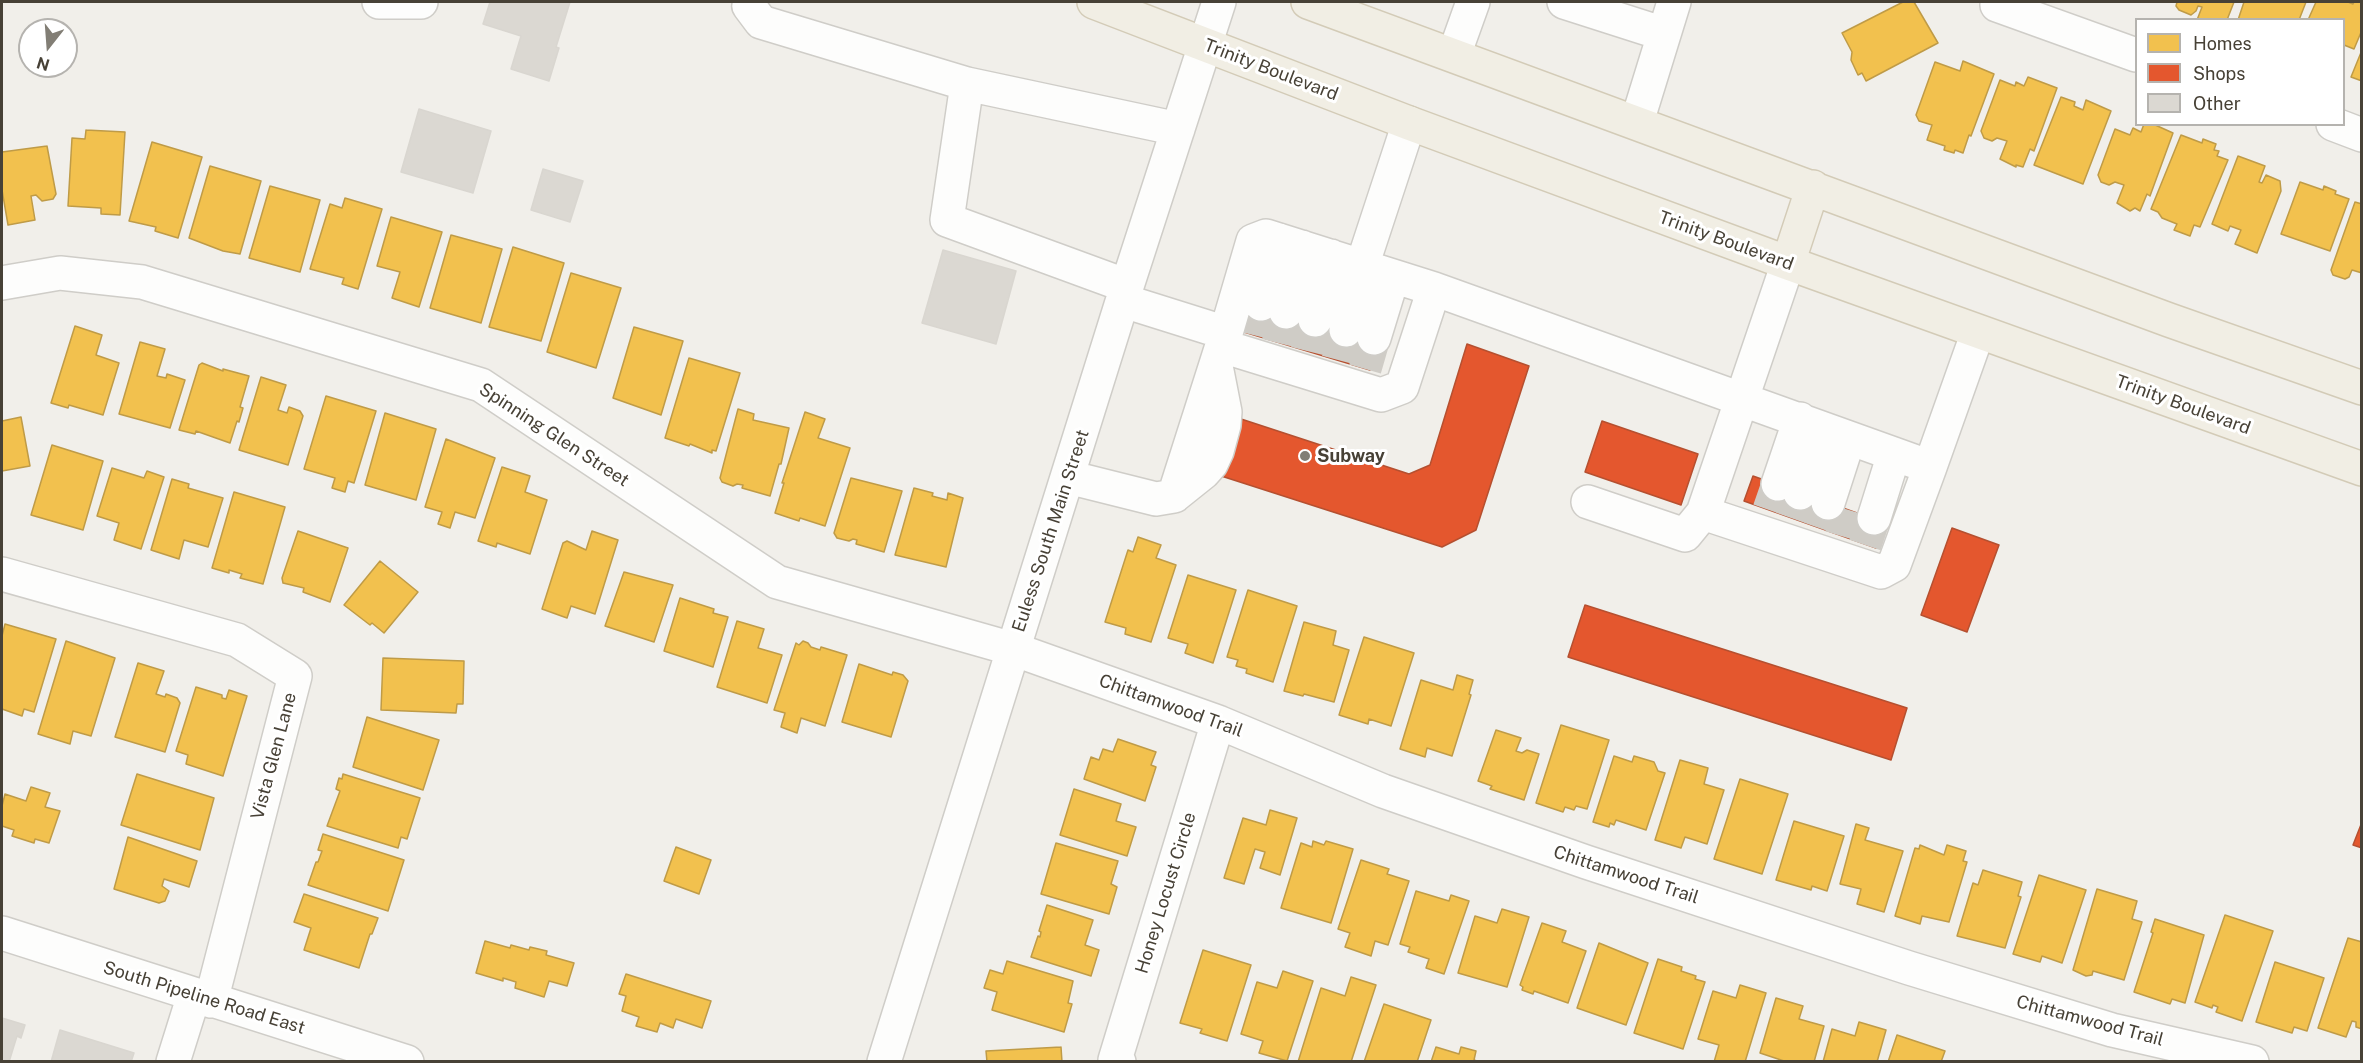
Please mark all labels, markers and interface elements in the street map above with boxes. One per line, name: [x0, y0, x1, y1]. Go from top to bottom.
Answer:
north arrow: [18, 18, 78, 78]
legend: [2135, 18, 2345, 126]
text: Homes: [2193, 33, 2252, 54]
street label: Trinity Boulevard: [1201, 34, 1341, 106]
text: N: [34, 53, 52, 75]
text: Shops: [2193, 63, 2245, 84]
text: Other: [2193, 93, 2241, 114]
street label: Trinity Boulevard: [1656, 207, 1796, 275]
street label: Trinity Boulevard: [2113, 371, 2253, 439]
street label: Spinning Glen Street: [475, 378, 633, 492]
street label: Euless South Main Street: [1008, 427, 1094, 635]
place label: Subway: [1317, 445, 1385, 467]
marker: Subway: [1298, 449, 1312, 463]
street label: Chittamwood Trail: [1096, 670, 1246, 742]
street label: Vista Glen Lane: [247, 690, 301, 822]
street label: Honey Locust Circle: [1131, 810, 1201, 976]
street label: Chittamwood Trail: [1551, 841, 1701, 909]
street label: South Pipeline Road East: [100, 957, 308, 1039]
street label: Chittamwood Trail: [2014, 991, 2166, 1051]

